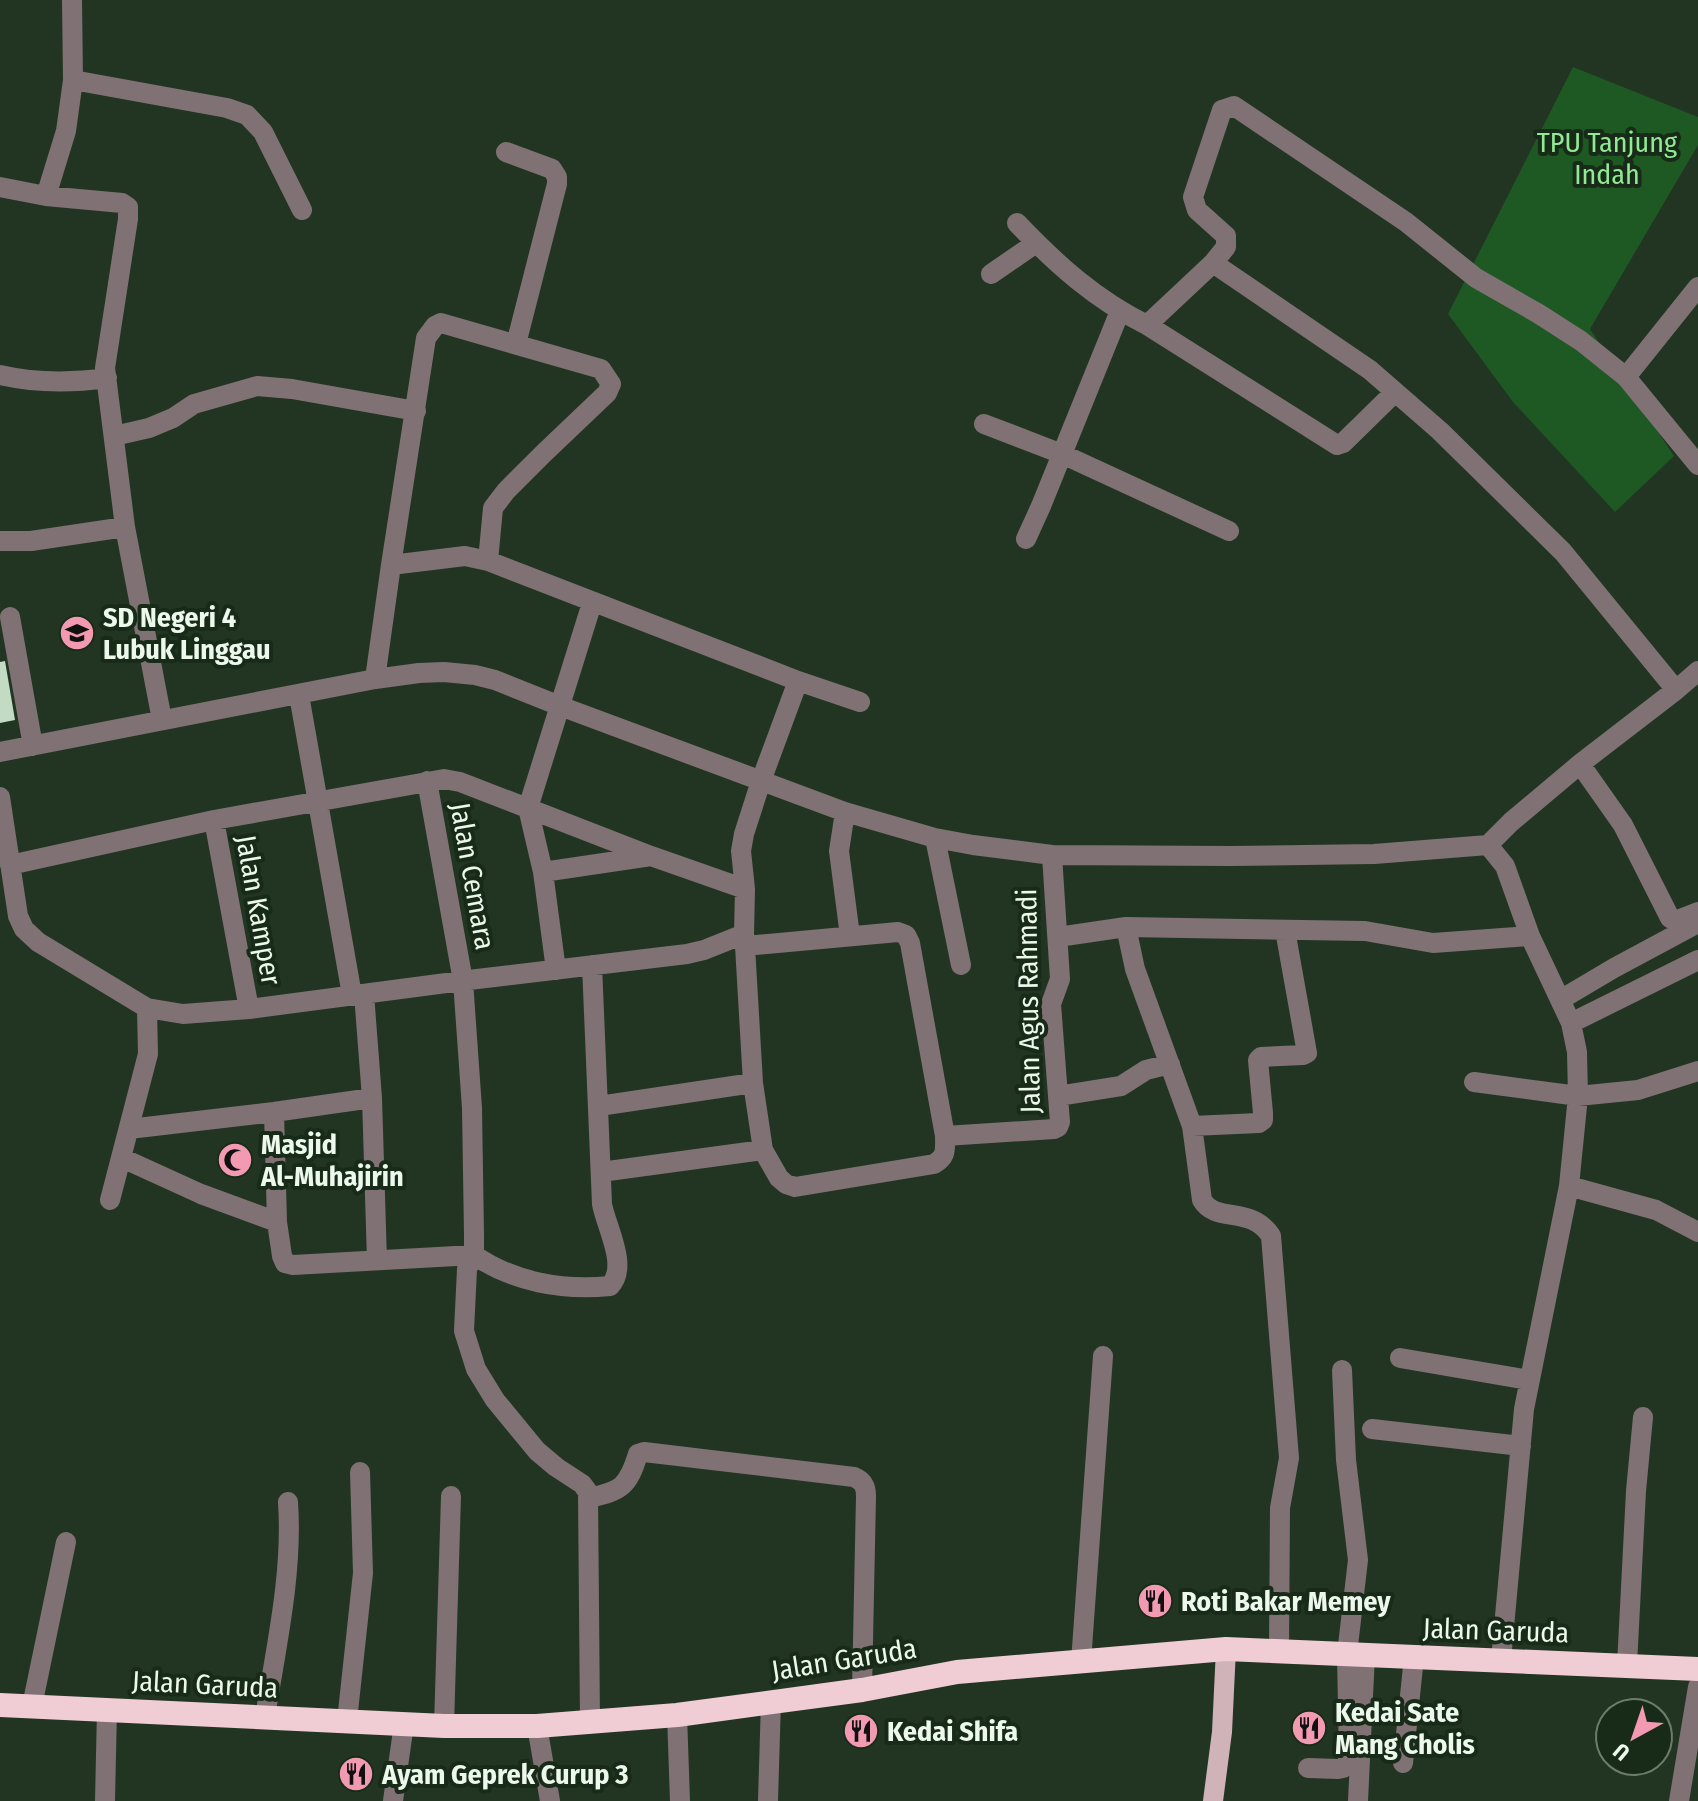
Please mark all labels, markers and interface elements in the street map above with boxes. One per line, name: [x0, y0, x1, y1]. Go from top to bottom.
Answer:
park label: TPU Tanjung Indah: [1537, 126, 1678, 191]
place label: SD Negeri 4 Lubuk Linggau: [103, 601, 271, 666]
school or university icon: SD Negeri 4 Lubuk Linggau: [58, 614, 96, 652]
street label: Jalan Cemara: [443, 800, 502, 952]
street label: Jalan Kamper: [229, 832, 288, 988]
street label: Jalan Agus Rahmadi: [1010, 888, 1047, 1114]
place label: Masjid Al-Muhajirin: [260, 1128, 404, 1193]
mosque icon: Masjid Al-Muhajirin: [216, 1141, 254, 1179]
restaurant icon: Roti Bakar Memey: [1136, 1582, 1174, 1620]
place label: Roti Bakar Memey: [1181, 1585, 1391, 1618]
street label: Jalan Garuda: [1422, 1611, 1570, 1650]
street label: Jalan Garuda: [769, 1632, 919, 1687]
street label: Jalan Garuda: [131, 1664, 279, 1705]
place label: Kedai Sate Mang Cholis: [1335, 1696, 1475, 1761]
north arrow: [1594, 1697, 1674, 1777]
restaurant icon: Kedai Sate Mang Cholis: [1290, 1709, 1328, 1747]
restaurant icon: Kedai Shifa: [842, 1712, 880, 1750]
place label: Kedai Shifa: [887, 1715, 1018, 1748]
text: U: [1608, 1737, 1635, 1766]
restaurant icon: Ayam Geprek Curup 3: [337, 1755, 375, 1793]
place label: Ayam Geprek Curup 3: [381, 1758, 629, 1791]

